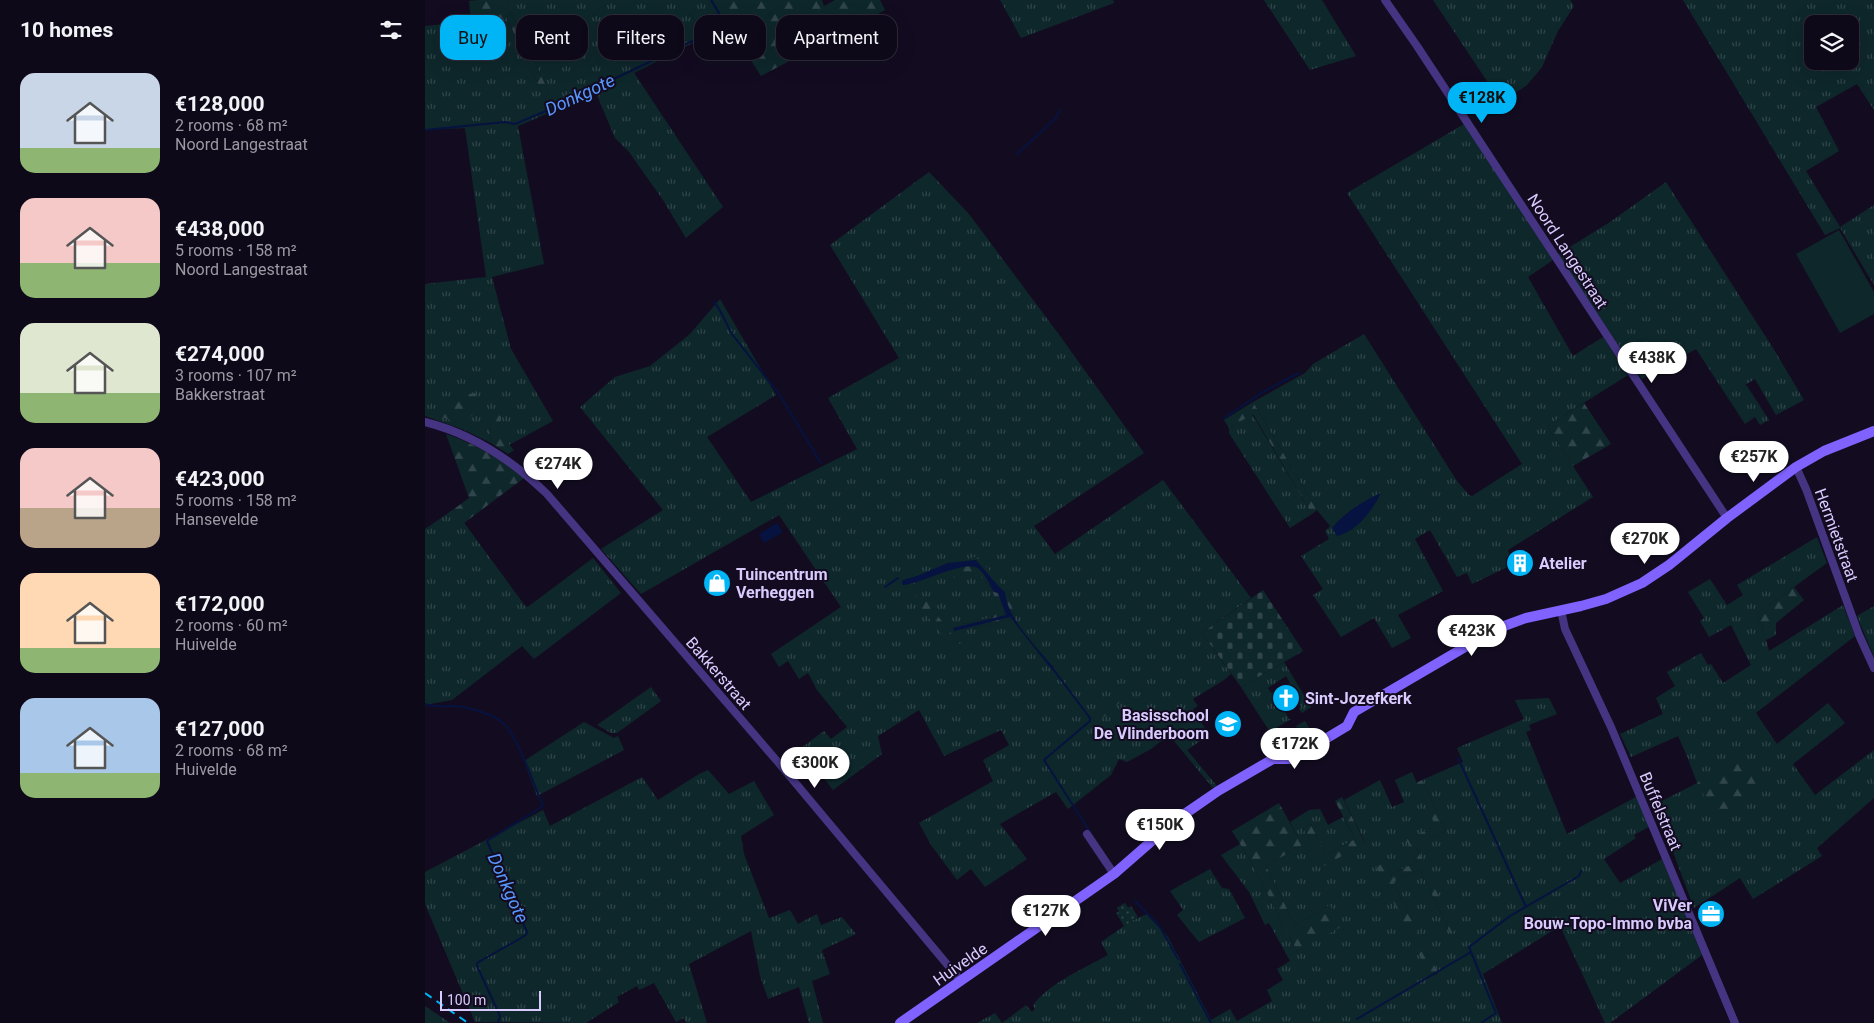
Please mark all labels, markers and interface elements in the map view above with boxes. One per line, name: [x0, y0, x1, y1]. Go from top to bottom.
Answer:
chip: Buy: [440, 15, 506, 60]
chip: Rent: [516, 15, 588, 60]
chip: Filters: [598, 15, 684, 60]
chip: New: [694, 15, 766, 60]
chip: Apartment: [776, 15, 897, 60]
map controls: [1804, 15, 1859, 70]
button: layers: [1804, 15, 1859, 70]
icon: filters: [377, 16, 405, 44]
text: 10 homes: [20, 18, 113, 42]
water label: Donkgote: [542, 69, 618, 120]
pin: €128K: [1447, 82, 1517, 124]
text: €128K: [1459, 88, 1505, 107]
text: €128,000: [175, 92, 265, 116]
icon: home: [60, 93, 120, 153]
text: 2 rooms · 68 m²: [175, 116, 288, 135]
text: Noord Langestraat: [175, 135, 308, 154]
street label: Noord Langestraat: [1523, 190, 1612, 312]
text: €438,000: [175, 217, 265, 241]
icon: home: [60, 218, 120, 278]
text: 5 rooms · 158 m²: [175, 241, 297, 260]
text: Noord Langestraat: [175, 260, 308, 279]
text: €274,000: [175, 342, 265, 366]
pin: €438K: [1617, 342, 1687, 384]
icon: home: [60, 343, 120, 403]
text: €438K: [1629, 348, 1675, 367]
text: 3 rooms · 107 m²: [175, 366, 297, 385]
text: Bakkerstraat: [175, 385, 265, 404]
pin: €257K: [1719, 440, 1789, 483]
text: €257K: [1731, 447, 1777, 466]
pin: €274K: [523, 448, 593, 490]
text: €274K: [535, 454, 581, 473]
text: €423,000: [175, 467, 265, 491]
icon: home: [60, 468, 120, 528]
street label: Hermietstraat: [1811, 486, 1862, 585]
text: 5 rooms · 158 m²: [175, 491, 297, 510]
text: Hansevelde: [175, 510, 258, 529]
pin: €270K: [1610, 522, 1680, 565]
text: €270K: [1622, 529, 1668, 548]
building icon: Atelier: [1505, 548, 1535, 578]
place label: Atelier: [1539, 554, 1587, 573]
place label: Tuincentrum Verheggen: [736, 565, 828, 602]
shop icon: Tuincentrum Verheggen: [702, 568, 732, 598]
text: €172,000: [175, 592, 265, 616]
icon: home: [60, 593, 120, 653]
pin: €423K: [1437, 614, 1507, 657]
text: 2 rooms · 60 m²: [175, 616, 288, 635]
text: €423K: [1449, 621, 1495, 640]
street label: Bakkerstraat: [682, 633, 755, 713]
text: Huivelde: [175, 635, 237, 654]
church icon: Sint-Jozefkerk: [1271, 683, 1301, 713]
place label: Sint-Jozefkerk: [1305, 689, 1412, 708]
place label: Basisschool De Vlinderboom: [1094, 706, 1209, 743]
school or university icon: Basisschool De Vlinderboom: [1213, 709, 1243, 739]
text: €127,000: [175, 717, 265, 741]
icon: home: [60, 718, 120, 778]
pin: €172K: [1260, 728, 1330, 770]
text: €172K: [1272, 734, 1318, 753]
text: 2 rooms · 68 m²: [175, 741, 288, 760]
pin: €300K: [780, 746, 850, 789]
text: €300K: [792, 753, 838, 772]
text: Huivelde: [175, 760, 237, 779]
street label: Buffelstraat: [1636, 769, 1686, 853]
pin: €150K: [1125, 808, 1195, 851]
text: €150K: [1137, 815, 1183, 834]
water label: Donkgote: [484, 850, 533, 926]
pin: €127K: [1011, 894, 1081, 937]
place label: ViVer Bouw-Topo-Immo bvba: [1524, 896, 1692, 933]
office icon: ViVer Bouw-Topo-Immo bvba: [1696, 899, 1726, 929]
text: €127K: [1023, 901, 1069, 920]
street label: Huivelde: [930, 939, 991, 990]
scale bar: [440, 988, 541, 1011]
text: 100 m: [447, 992, 486, 1008]

